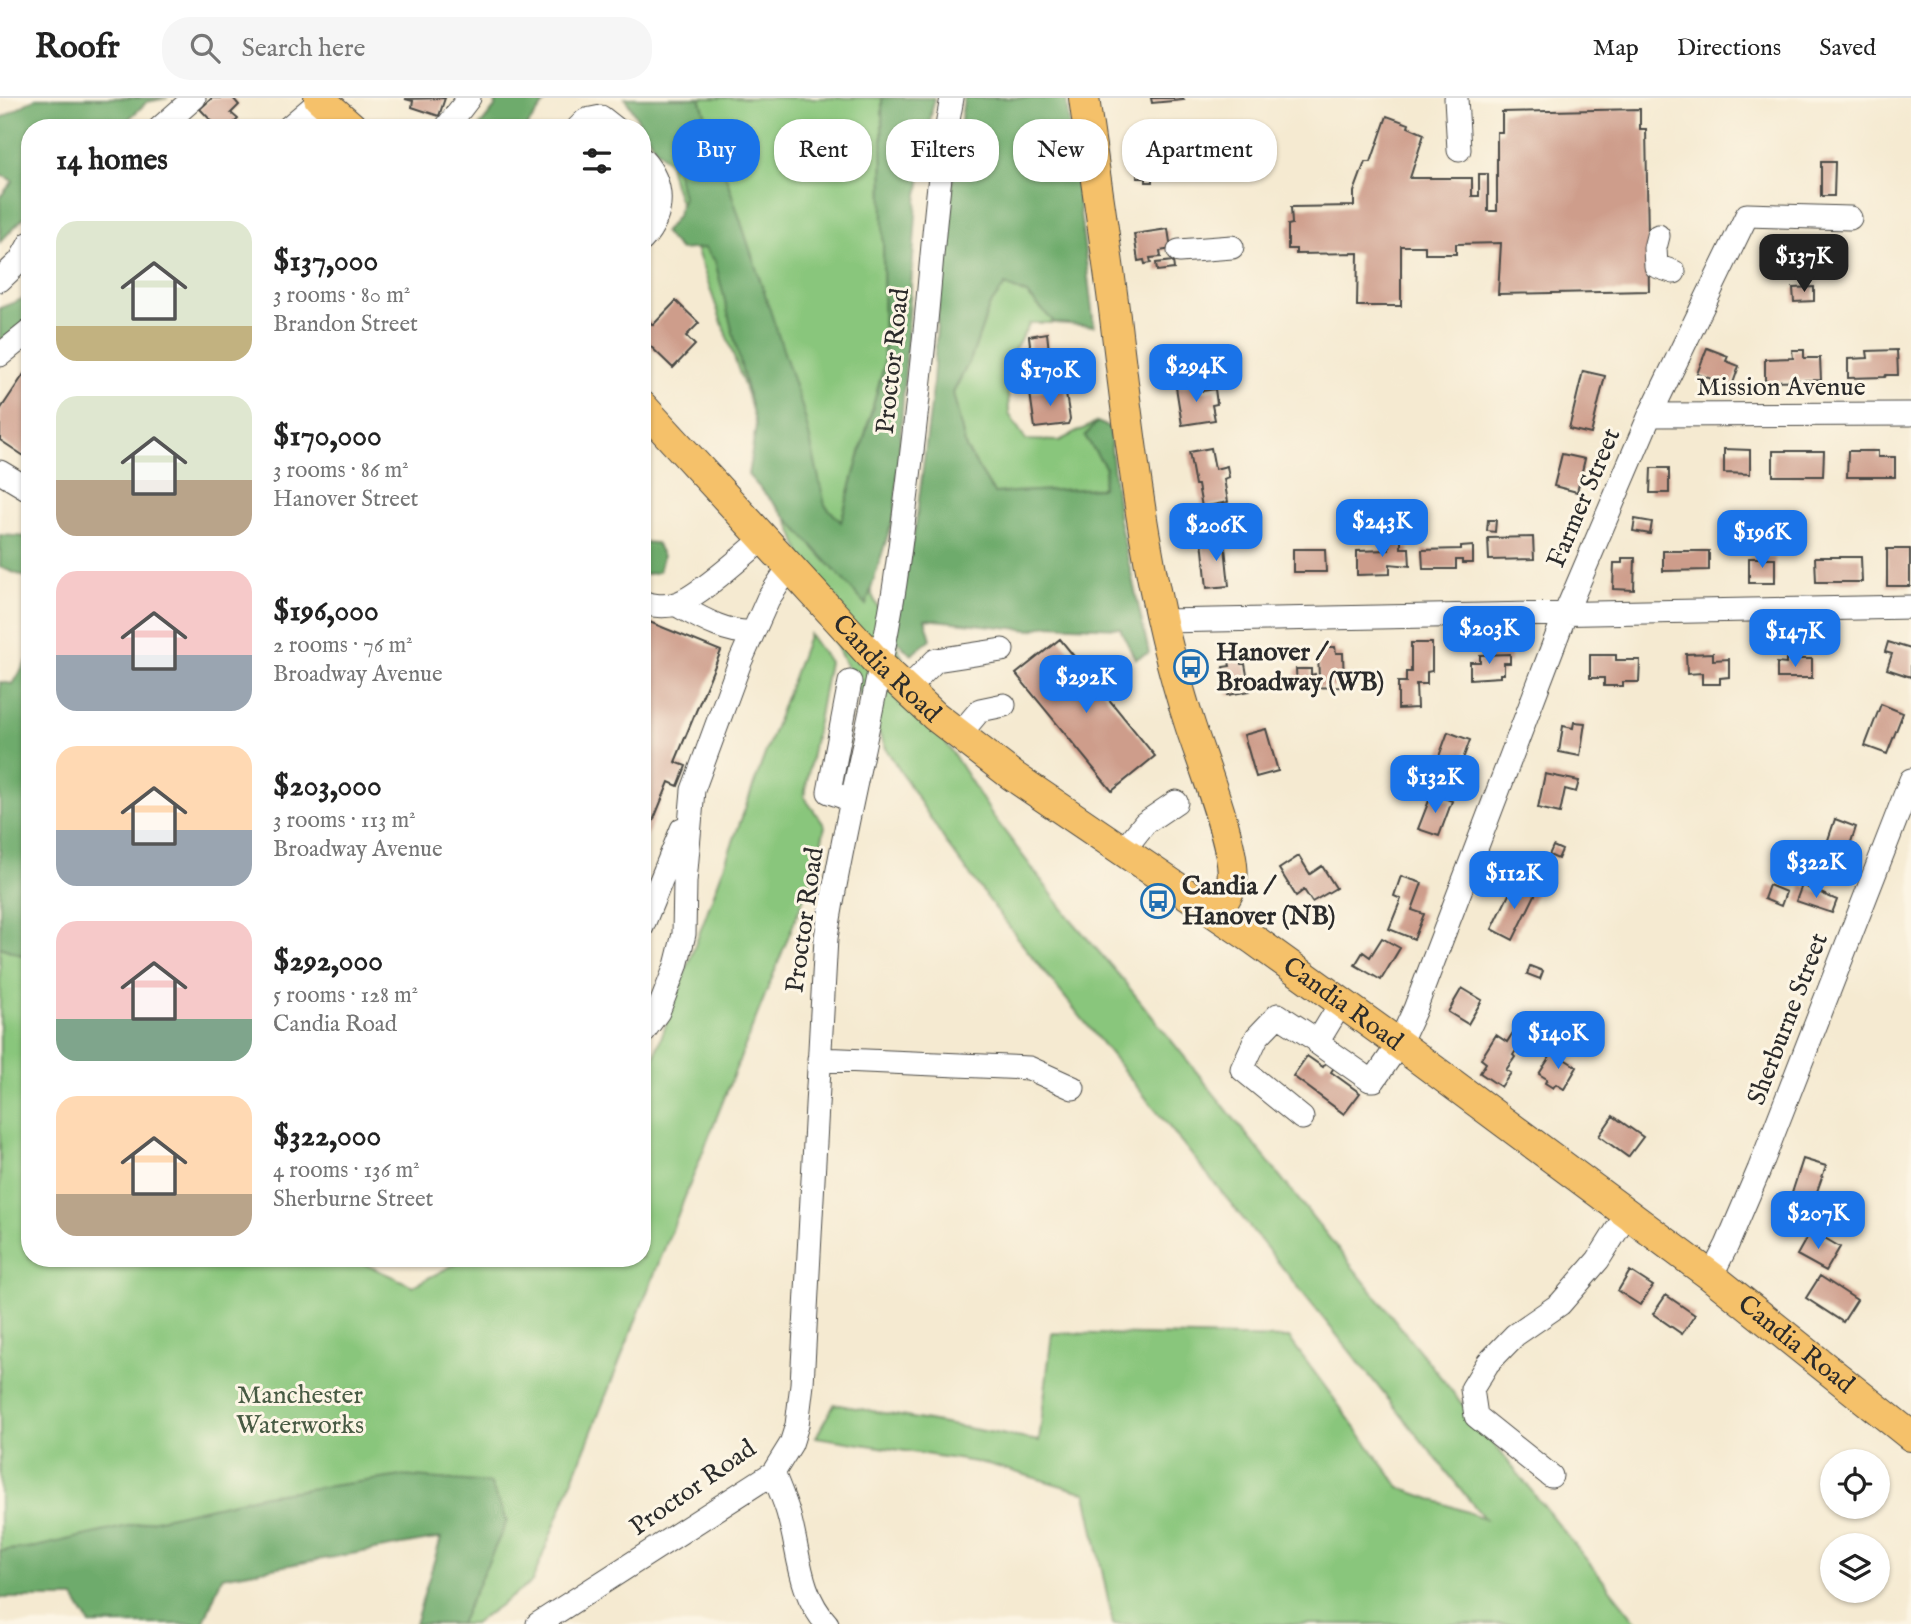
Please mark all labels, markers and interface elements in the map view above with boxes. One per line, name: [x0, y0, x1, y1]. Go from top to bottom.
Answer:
search box: [162, 17, 652, 80]
text: Roofr: [35, 27, 120, 69]
icon: search: [186, 29, 224, 67]
text: Search here: [242, 32, 365, 65]
text: Map: [1593, 33, 1639, 64]
text: Directions: [1677, 33, 1781, 64]
text: Saved: [1819, 33, 1876, 64]
chip: Buy: [672, 119, 760, 182]
chip: Rent: [774, 119, 872, 182]
chip: Filters: [886, 119, 999, 182]
chip: New: [1013, 119, 1108, 182]
chip: Apartment: [1122, 119, 1277, 182]
text: 14 homes: [56, 142, 168, 180]
icon: filters: [578, 142, 616, 180]
pin: $137K: [1755, 234, 1853, 294]
text: $137K: [1775, 242, 1833, 271]
text: $137,000: [273, 243, 378, 281]
icon: home: [112, 249, 196, 333]
text: 3 rooms · 80 m²: [273, 281, 410, 310]
street label: Proctor Road: [869, 286, 917, 436]
text: Brandon Street: [273, 310, 418, 339]
pin: $294K: [1147, 344, 1245, 404]
pin: $170K: [1001, 348, 1099, 408]
text: $294K: [1165, 352, 1227, 381]
text: $170K: [1020, 356, 1080, 385]
street label: Mission Avenue: [1696, 371, 1866, 404]
text: $170,000: [273, 418, 382, 456]
street label: Farmer Street: [1540, 423, 1628, 573]
icon: home: [112, 424, 196, 508]
text: 3 rooms · 86 m²: [273, 456, 409, 485]
text: Hanover Street: [273, 485, 418, 514]
pin: $243K: [1333, 500, 1431, 559]
pin: $206K: [1167, 504, 1265, 563]
text: $243K: [1352, 507, 1412, 536]
pin: $196K: [1713, 510, 1811, 570]
text: $206K: [1185, 511, 1247, 540]
text: $196K: [1733, 518, 1791, 547]
text: $196,000: [273, 593, 379, 631]
icon: home: [112, 599, 196, 683]
pin: $203K: [1440, 606, 1538, 666]
street label: Candia Road: [825, 608, 948, 730]
pin: $147K: [1746, 610, 1844, 669]
text: $203K: [1459, 614, 1519, 643]
text: $147K: [1765, 617, 1825, 646]
text: 2 rooms · 76 m²: [273, 631, 413, 660]
place label: Hanover / Broadway (WB): [1216, 636, 1384, 699]
bus stop icon: Hanover / Broadway (WB): [1172, 648, 1210, 686]
pin: $292K: [1037, 656, 1135, 715]
text: Broadway Avenue: [273, 660, 442, 689]
text: $292K: [1056, 663, 1117, 692]
pin: $132K: [1386, 756, 1484, 815]
text: $132K: [1406, 763, 1464, 792]
text: $203,000: [273, 768, 382, 806]
icon: home: [112, 774, 196, 858]
text: 3 rooms · 113 m²: [273, 806, 416, 835]
text: Broadway Avenue: [273, 835, 442, 864]
pin: $322K: [1767, 840, 1865, 900]
street label: Proctor Road: [778, 845, 832, 995]
text: $322K: [1786, 848, 1846, 877]
pin: $112K: [1465, 852, 1563, 911]
text: $112K: [1485, 859, 1543, 888]
place label: Candia / Hanover (NB): [1182, 870, 1335, 933]
bus stop icon: Candia / Hanover (NB): [1139, 882, 1177, 920]
street label: Sherburne Street: [1740, 928, 1836, 1110]
text: $292,000: [273, 943, 383, 981]
icon: home: [112, 949, 196, 1033]
street label: Candia Road: [1276, 949, 1410, 1058]
text: 5 rooms · 128 m²: [273, 981, 418, 1010]
text: Candia Road: [273, 1010, 397, 1039]
pin: $140K: [1509, 1012, 1607, 1071]
text: $140K: [1528, 1019, 1588, 1048]
text: $322,000: [273, 1118, 381, 1156]
icon: home: [112, 1124, 196, 1208]
text: 4 rooms · 136 m²: [273, 1156, 420, 1185]
text: Sherburne Street: [273, 1185, 434, 1214]
pin: $207K: [1769, 1192, 1867, 1251]
text: $207K: [1787, 1199, 1849, 1228]
street label: Candia Road: [1731, 1287, 1861, 1401]
park label: Manchester Waterworks: [236, 1379, 364, 1442]
street label: Proctor Road: [624, 1432, 763, 1544]
map controls: [1820, 1449, 1890, 1603]
button: locate: [1820, 1449, 1890, 1519]
button: layers: [1820, 1533, 1890, 1603]

